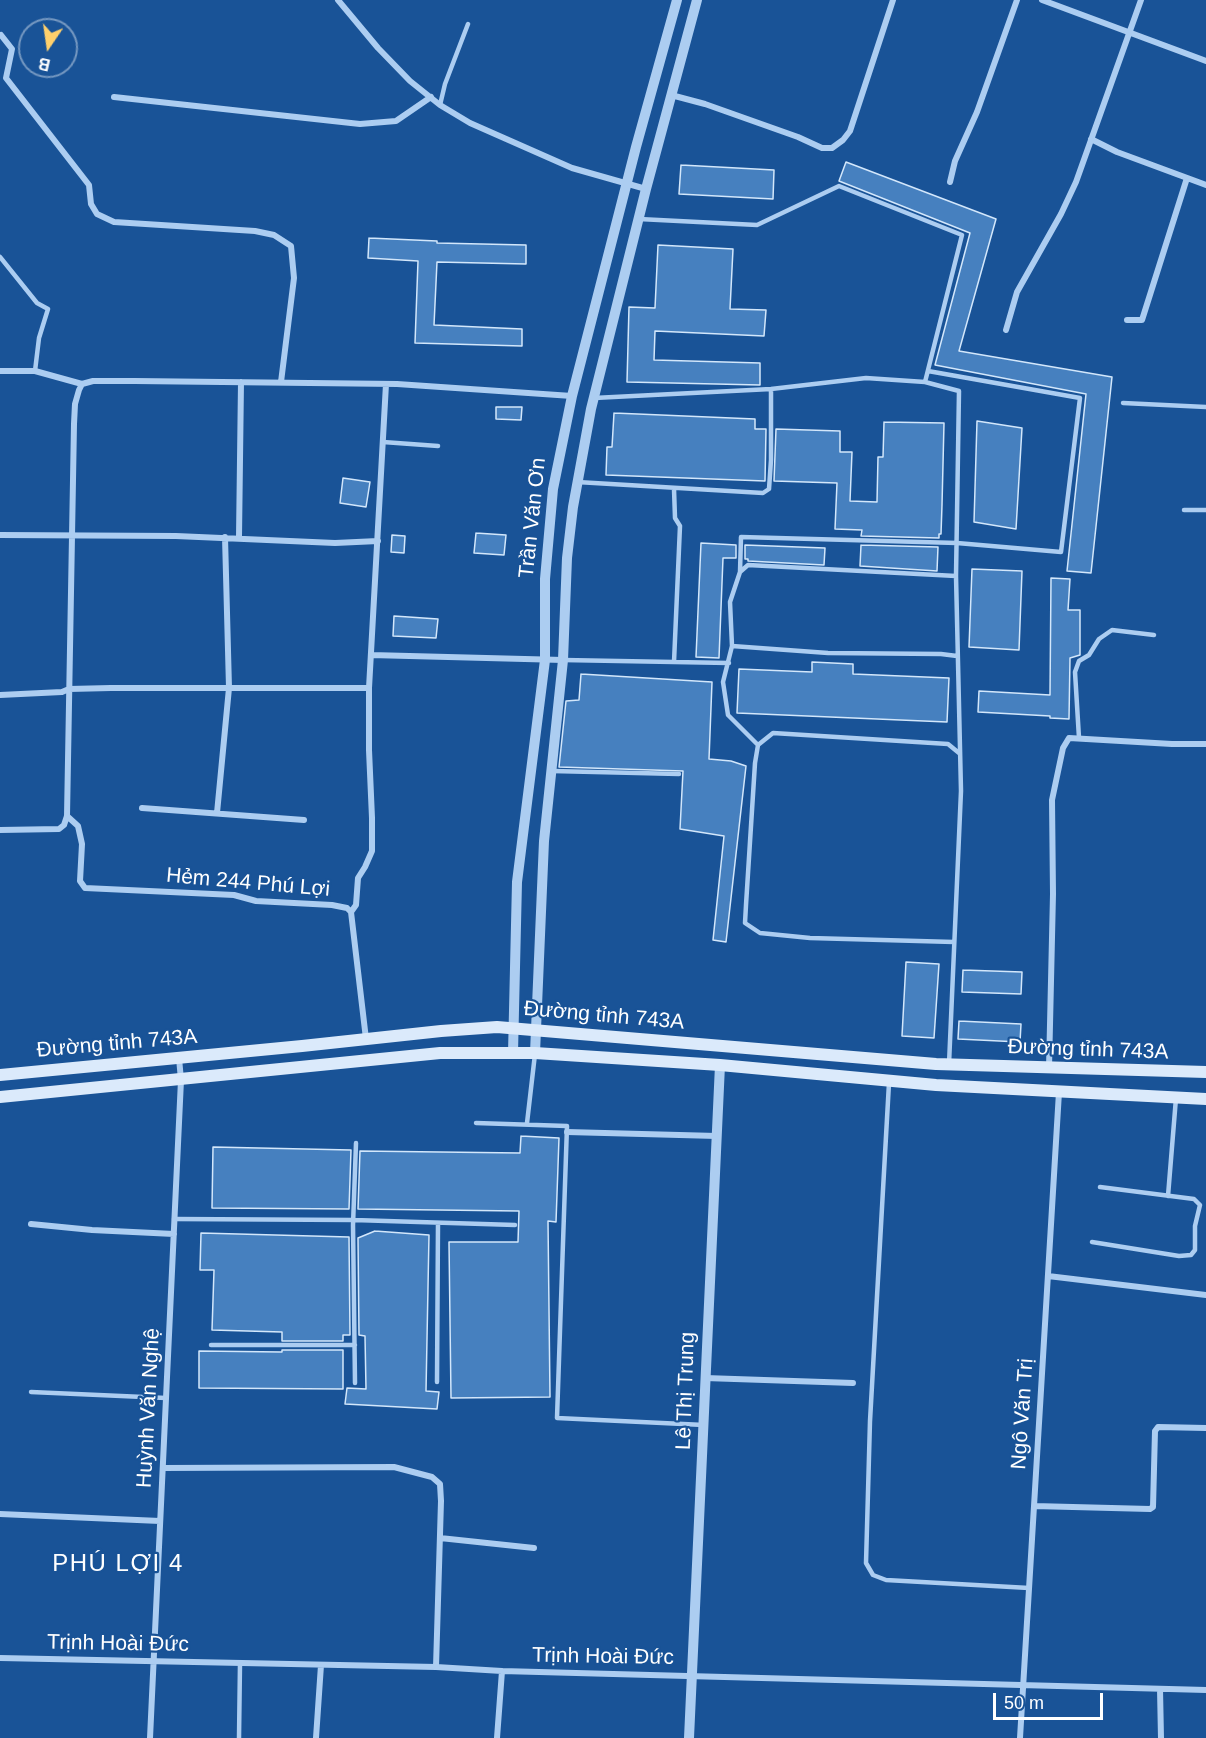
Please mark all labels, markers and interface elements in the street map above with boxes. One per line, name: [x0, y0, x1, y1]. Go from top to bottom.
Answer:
north arrow: [18, 18, 78, 78]
text: B: [37, 54, 52, 74]
street label: Trần Văn Ơn: [514, 456, 552, 580]
street label: Hẻm 244 Phú Lợi: [165, 863, 331, 903]
street label: Đường tỉnh 743A: [523, 996, 685, 1036]
street label: Đường tỉnh 743A: [36, 1024, 198, 1064]
street label: Đường tỉnh 743A: [1007, 1035, 1169, 1065]
street label: Huỳnh Văn Nghệ: [132, 1327, 166, 1489]
street label: Lê Thị Trung: [671, 1331, 701, 1451]
street label: Ngô Văn Trị: [1007, 1358, 1039, 1470]
district label: PHÚ LỢI 4: [52, 1550, 184, 1578]
street label: Trịnh Hoài Đức: [47, 1630, 189, 1658]
street label: Trịnh Hoài Đức: [532, 1643, 674, 1671]
scale bar: [996, 1681, 1106, 1719]
text: 50 m: [1004, 1693, 1044, 1713]

